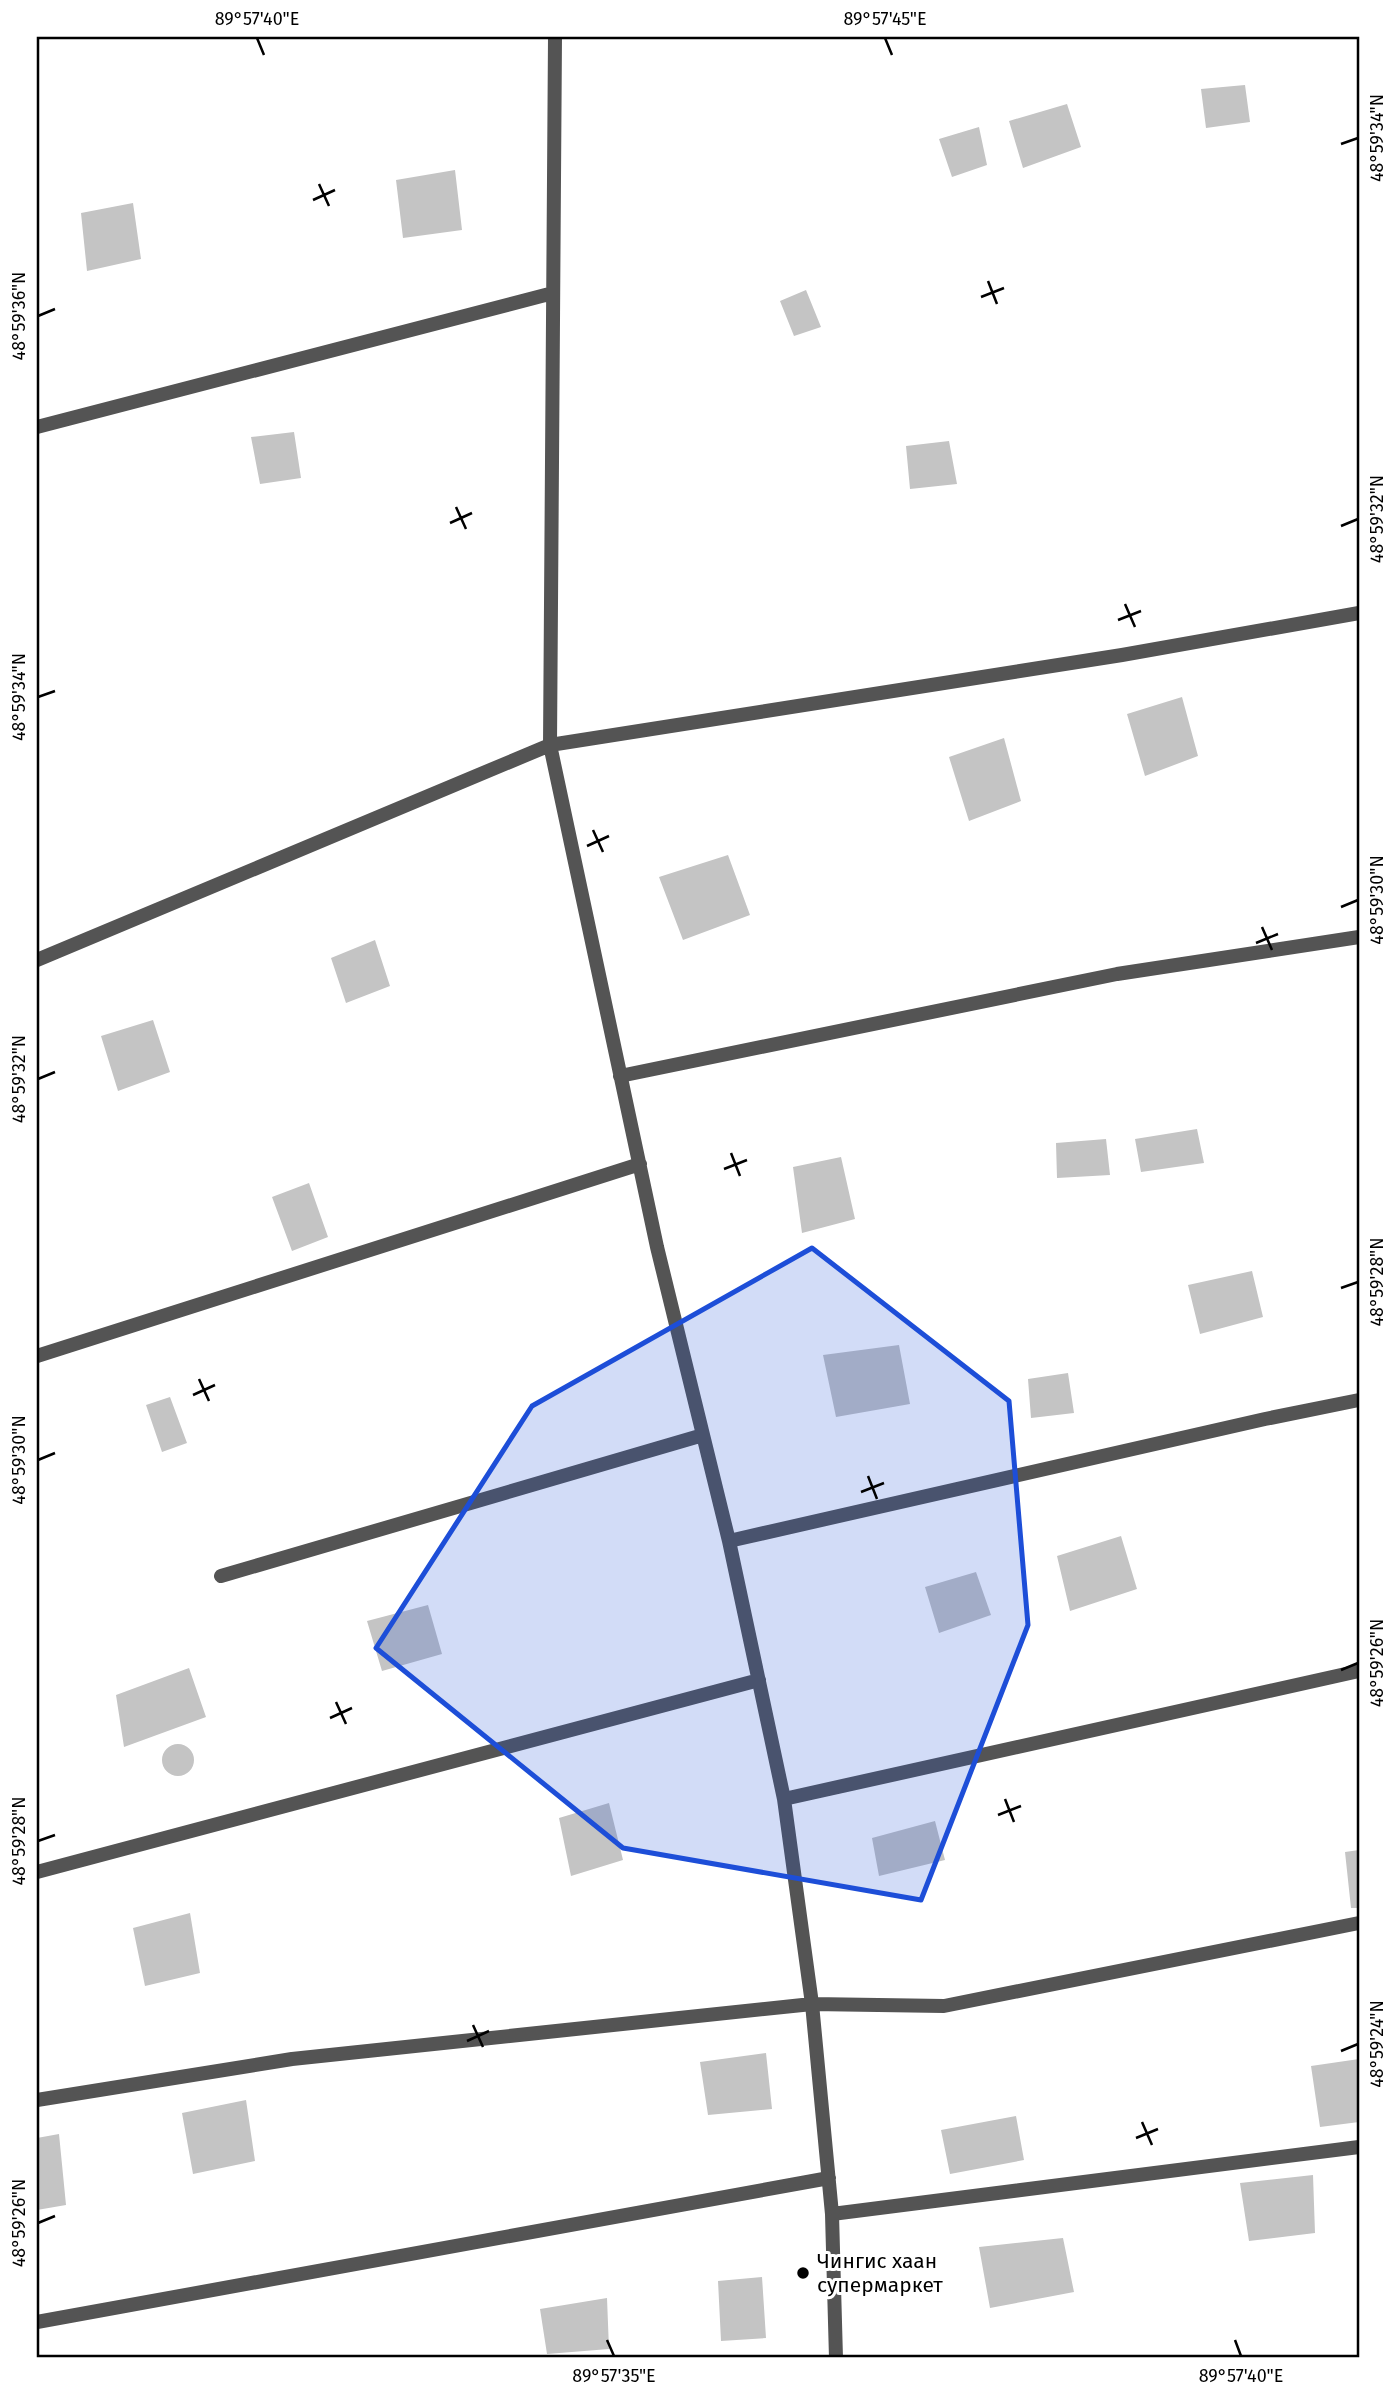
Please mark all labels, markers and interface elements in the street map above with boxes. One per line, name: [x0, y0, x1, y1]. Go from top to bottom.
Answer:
text: 89°57'40"E: [215, 8, 299, 30]
text: 89°57'45"E: [843, 8, 927, 30]
text: 48°59'34"N: [1366, 94, 1388, 182]
text: 48°59'36"N: [8, 272, 30, 360]
text: 48°59'32"N: [1366, 475, 1388, 563]
text: 48°59'34"N: [8, 653, 30, 741]
text: 48°59'30"N: [1366, 855, 1388, 945]
text: 48°59'32"N: [8, 1035, 30, 1123]
text: 48°59'28"N: [1366, 1237, 1388, 1327]
text: 48°59'30"N: [8, 1415, 30, 1505]
text: 48°59'26"N: [1366, 1619, 1388, 1707]
text: 48°59'28"N: [8, 1796, 30, 1886]
text: 48°59'24"N: [1366, 2000, 1388, 2088]
text: 48°59'26"N: [8, 2179, 30, 2267]
place label: Чингис хаан супермаркет: [817, 2248, 943, 2298]
marker: Чингис хаан супермаркет: [795, 2265, 811, 2281]
text: 89°57'35"E: [572, 2365, 656, 2387]
text: 89°57'40"E: [1199, 2365, 1283, 2387]

